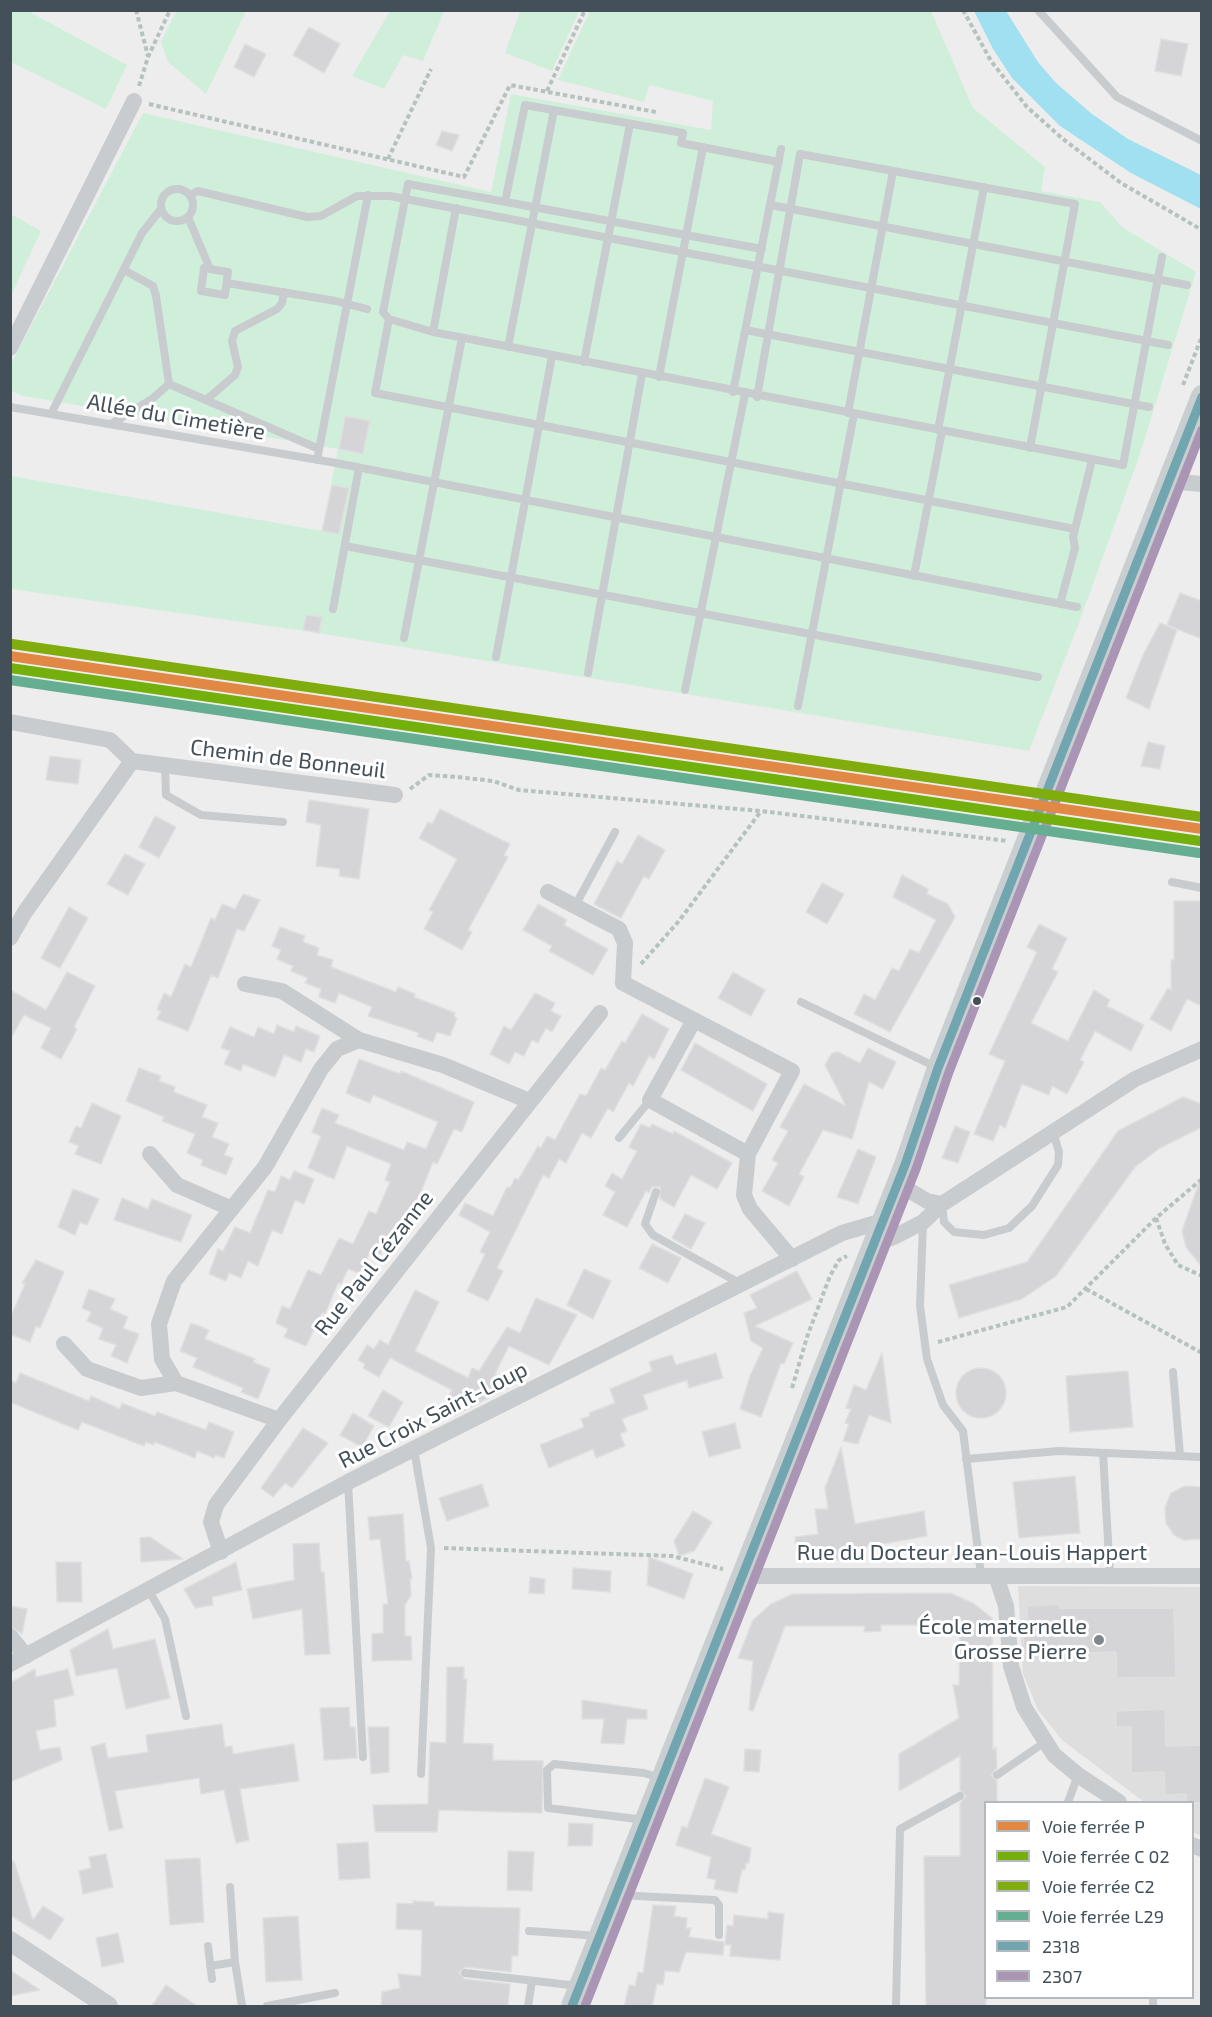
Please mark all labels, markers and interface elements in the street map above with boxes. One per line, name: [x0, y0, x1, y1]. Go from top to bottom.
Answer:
street label: Allée du Cimetière: [85, 388, 267, 446]
street label: Chemin de Bonneuil: [189, 734, 387, 784]
unlabelled marker: [971, 995, 983, 1007]
street label: Rue Paul Cézanne: [309, 1185, 439, 1341]
street label: Rue Croix Saint-Loup: [334, 1356, 532, 1474]
street label: Rue du Docteur Jean-Louis Happert: [797, 1540, 1147, 1566]
place label: École maternelle Grosse Pierre: [919, 1614, 1087, 1666]
marker: École maternelle Grosse Pierre: [1092, 1633, 1106, 1647]
legend: [984, 1801, 1194, 1999]
text: Voie ferrée P: [1042, 1815, 1145, 1837]
text: Voie ferrée C 02: [1042, 1845, 1170, 1867]
text: Voie ferrée C2: [1042, 1875, 1155, 1897]
text: Voie ferrée L29: [1042, 1905, 1164, 1927]
text: 2318: [1042, 1935, 1080, 1957]
text: 2307: [1042, 1965, 1082, 1987]

